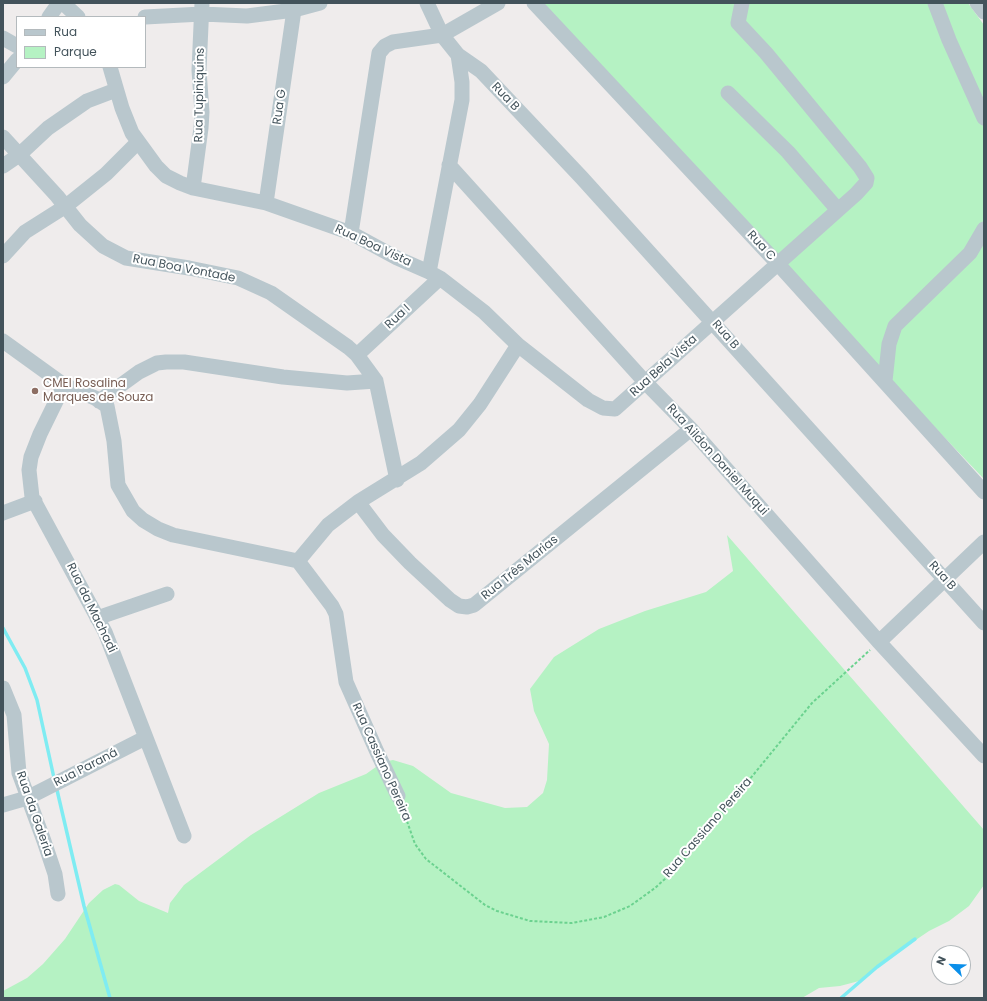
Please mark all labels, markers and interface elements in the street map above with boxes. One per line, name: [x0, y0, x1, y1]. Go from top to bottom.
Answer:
legend: [16, 16, 146, 68]
text: Rua: [54, 23, 77, 40]
text: Parque: [54, 43, 97, 60]
street label: Rua Tupiniquins: [192, 47, 208, 143]
street label: Rua B: [488, 80, 522, 114]
street label: Rua G: [270, 88, 290, 126]
street label: Rua Boa Vista: [333, 222, 413, 270]
street label: Rua C: [744, 228, 778, 264]
street label: Rua Boa Vontade: [132, 252, 236, 286]
street label: Rua I: [382, 302, 414, 332]
street label: Rua B: [709, 318, 741, 352]
street label: Rua Bela Vista: [628, 332, 700, 400]
place label: CMEI Rosalina Marques de Souza: [43, 377, 153, 405]
marker: CMEI Rosalina Marques de Souza: [30, 386, 40, 396]
street label: Rua Aildon Daniel Muqui: [663, 401, 771, 519]
street label: Rua Três Marias: [479, 533, 561, 603]
street label: Rua B: [925, 559, 959, 593]
street label: Rua da Machadi: [63, 561, 119, 655]
street label: Rua Cassiano Pereira: [348, 701, 414, 823]
street label: Rua Paraná: [52, 746, 120, 790]
street label: Rua da Galeria: [13, 770, 55, 858]
street label: Rua Cassiano Pereira: [661, 775, 755, 881]
north arrow: [931, 945, 971, 985]
text: N: [932, 954, 950, 968]

